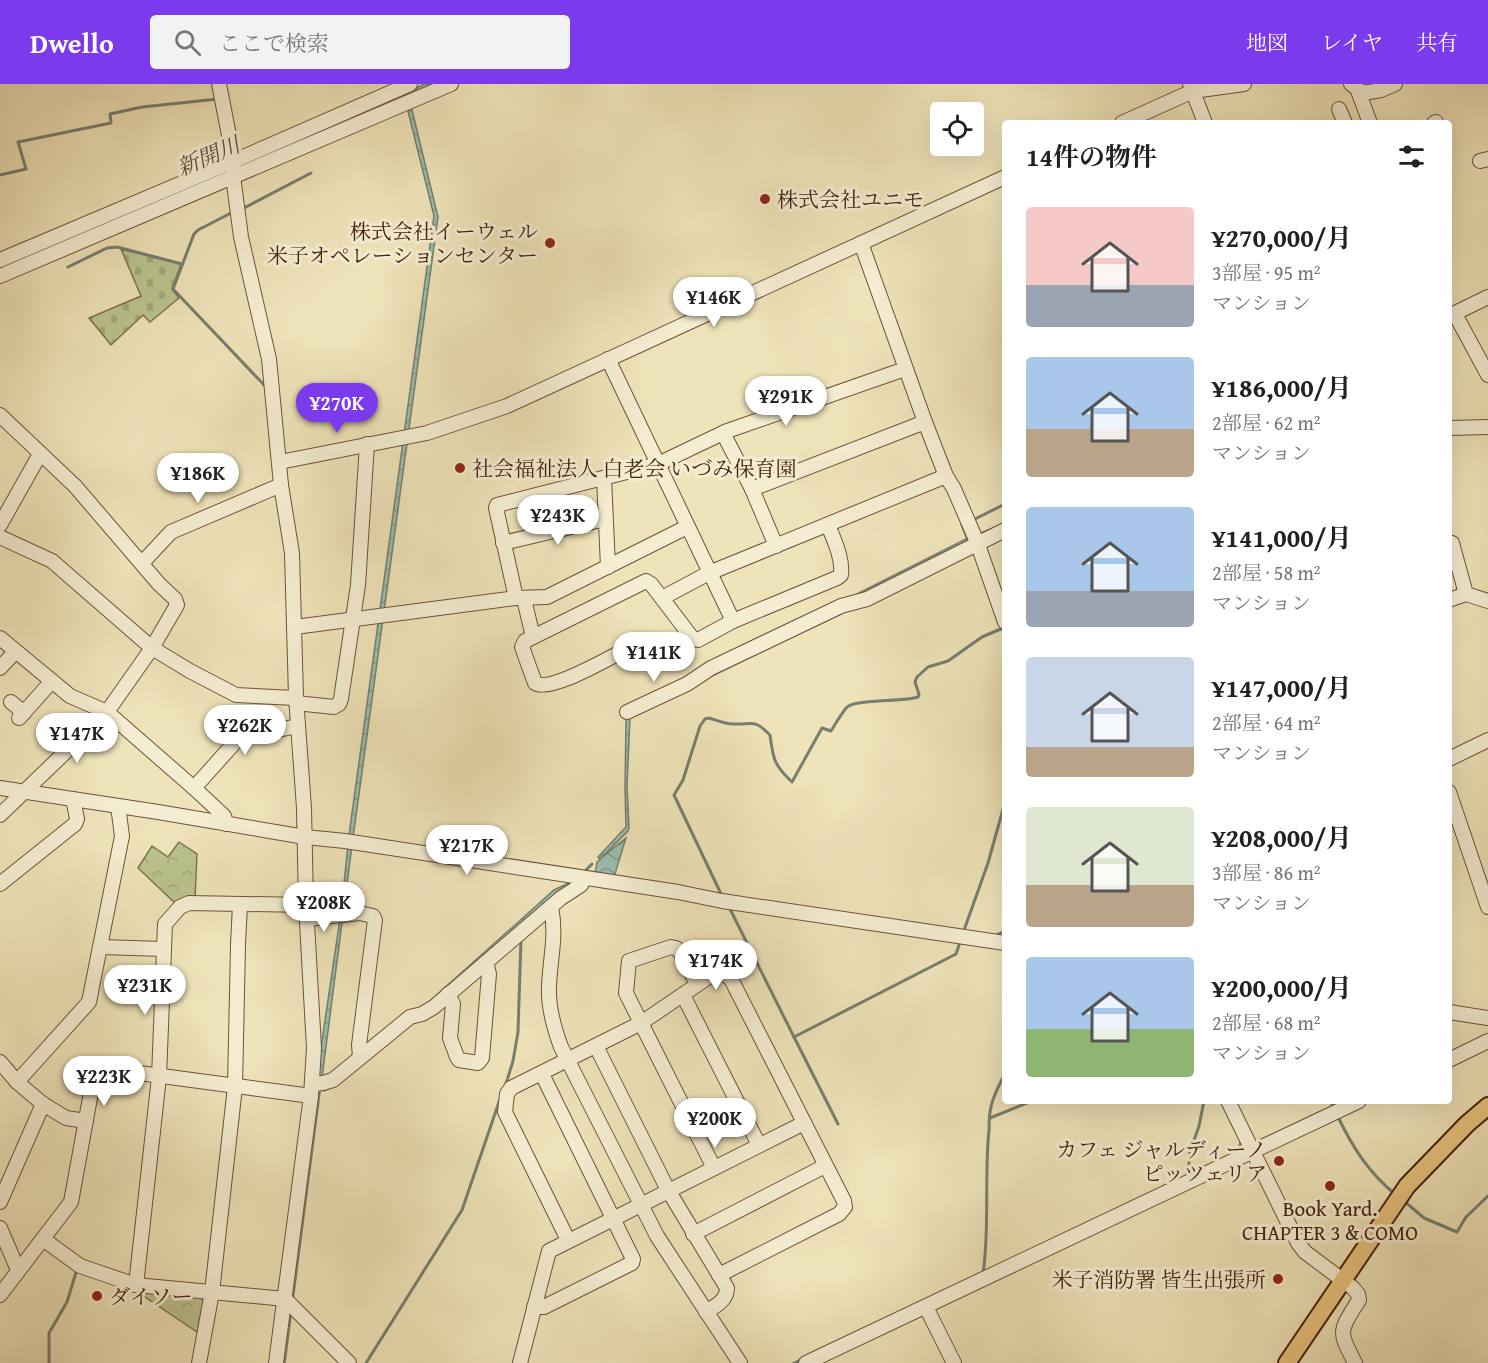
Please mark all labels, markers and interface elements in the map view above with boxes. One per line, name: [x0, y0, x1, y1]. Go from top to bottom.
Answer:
search box: [150, 15, 570, 69]
text: Dwello: [30, 22, 114, 63]
icon: search: [171, 26, 204, 59]
text: ここで検索: [219, 27, 329, 59]
text: 地図: [1246, 27, 1288, 58]
text: レイヤ: [1321, 27, 1383, 58]
text: 共有: [1416, 27, 1458, 58]
map controls: [930, 102, 984, 156]
button: locate: [930, 102, 984, 156]
water label: 新開川: [171, 128, 246, 184]
text: 14件の物件: [1026, 137, 1157, 176]
icon: filters: [1395, 140, 1428, 173]
place label: 株式会社ユニモ: [777, 184, 924, 215]
marker: 株式会社ユニモ: [758, 192, 772, 206]
place label: 株式会社イーウェル 米子オペレーションセンター: [267, 216, 538, 271]
text: ¥270,000/月: [1212, 218, 1352, 257]
icon: home: [1074, 231, 1146, 303]
marker: 株式会社イーウェル 米子オペレーションセンター: [543, 236, 557, 250]
text: 3部屋 · 95 m²: [1212, 258, 1321, 287]
pin: ¥146K: [672, 277, 756, 328]
text: ¥146K: [687, 282, 741, 311]
text: マンション: [1212, 288, 1311, 317]
text: ¥186,000/月: [1212, 368, 1352, 407]
pin: ¥291K: [744, 376, 828, 427]
text: ¥291K: [759, 381, 813, 410]
icon: home: [1074, 381, 1146, 453]
pin: ¥270K: [295, 383, 379, 434]
text: ¥270K: [310, 388, 364, 417]
text: 2部屋 · 62 m²: [1212, 408, 1321, 437]
text: マンション: [1212, 438, 1311, 467]
pin: ¥186K: [156, 453, 240, 504]
place label: 社会福祉法人 白老会 いづみ保育園: [472, 453, 796, 484]
text: ¥186K: [171, 458, 225, 487]
marker: 社会福祉法人 白老会 いづみ保育園: [453, 461, 467, 475]
pin: ¥243K: [516, 495, 600, 546]
text: ¥243K: [531, 500, 585, 529]
text: ¥141,000/月: [1212, 518, 1352, 557]
icon: home: [1074, 531, 1146, 603]
text: 2部屋 · 58 m²: [1212, 558, 1321, 587]
text: マンション: [1212, 588, 1311, 617]
pin: ¥141K: [612, 632, 696, 683]
text: ¥141K: [627, 637, 681, 666]
text: ¥147,000/月: [1212, 668, 1352, 707]
icon: home: [1074, 681, 1146, 753]
pin: ¥262K: [203, 705, 287, 756]
text: 2部屋 · 64 m²: [1212, 708, 1321, 737]
text: ¥262K: [218, 710, 272, 739]
pin: ¥147K: [35, 713, 119, 764]
text: ¥147K: [50, 718, 104, 747]
text: マンション: [1212, 738, 1311, 767]
text: ¥208,000/月: [1212, 818, 1352, 857]
pin: ¥217K: [425, 825, 509, 876]
text: ¥217K: [440, 830, 494, 859]
icon: home: [1074, 831, 1146, 903]
text: 3部屋 · 86 m²: [1212, 858, 1321, 887]
pin: ¥208K: [282, 882, 366, 933]
text: ¥208K: [297, 887, 351, 916]
text: マンション: [1212, 888, 1311, 917]
pin: ¥174K: [674, 940, 758, 991]
text: ¥174K: [689, 945, 743, 974]
pin: ¥231K: [103, 965, 187, 1016]
text: ¥200,000/月: [1212, 968, 1352, 1007]
text: ¥231K: [118, 970, 172, 999]
icon: home: [1074, 981, 1146, 1053]
text: 2部屋 · 68 m²: [1212, 1008, 1321, 1037]
text: マンション: [1212, 1038, 1311, 1067]
pin: ¥223K: [62, 1056, 146, 1107]
text: ¥223K: [77, 1061, 131, 1090]
pin: ¥200K: [673, 1098, 757, 1149]
text: ¥200K: [688, 1103, 742, 1132]
place label: カフェ ジャルディーノ ピッツェリア: [1056, 1134, 1267, 1189]
marker: カフェ ジャルディーノ ピッツェリア: [1272, 1154, 1286, 1168]
marker: Book Yard. CHAPTER 3 & COMO: [1323, 1179, 1337, 1193]
place label: Book Yard. CHAPTER 3 & COMO: [1242, 1193, 1418, 1248]
place label: 米子消防署 皆生出張所: [1051, 1264, 1266, 1295]
marker: 米子消防署 皆生出張所: [1271, 1272, 1285, 1286]
place label: ダイソー: [109, 1281, 193, 1312]
marker: ダイソー: [90, 1289, 104, 1303]

